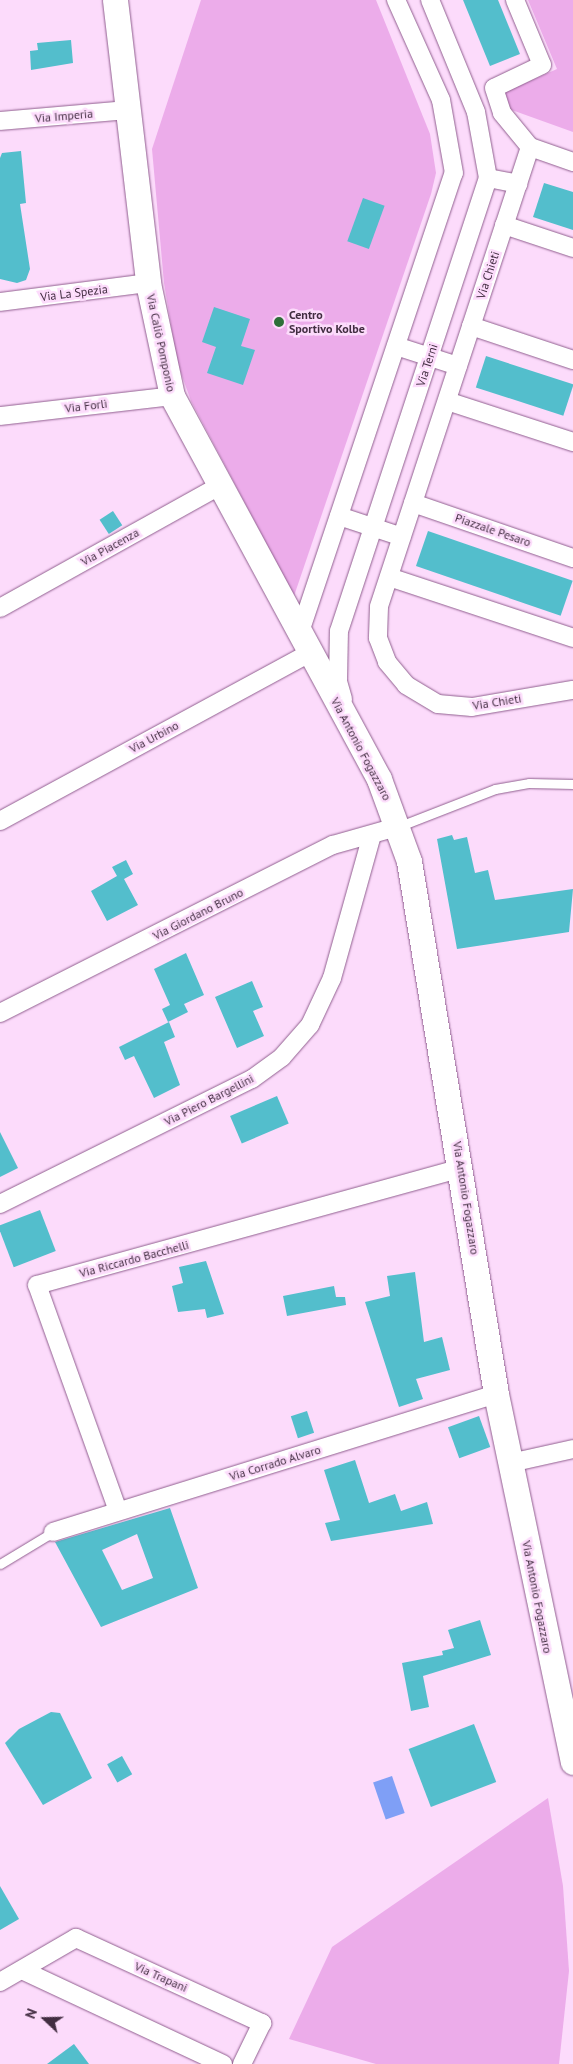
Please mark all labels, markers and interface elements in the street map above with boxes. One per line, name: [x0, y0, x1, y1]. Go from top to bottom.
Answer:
street label: Via Imperia: [34, 106, 94, 126]
street label: Via Chieti: [474, 249, 502, 301]
street label: Via La Spezia: [40, 282, 108, 304]
street label: Via Caliò Pomponio: [144, 293, 178, 393]
place label: Centro Sportivo Kolbe: [289, 308, 365, 336]
marker: Centro Sportivo Kolbe: [273, 316, 285, 328]
street label: Via Terni: [413, 342, 441, 388]
street label: Via Forlì: [64, 396, 108, 416]
street label: Piazzale Pesaro: [453, 510, 533, 550]
street label: Via Piacenza: [78, 525, 142, 569]
street label: Via Chieti: [472, 691, 522, 713]
street label: Via Antonio Fogazzaro: [328, 695, 394, 803]
street label: Via Urbino: [127, 718, 181, 756]
street label: Via Giordano Bruno: [150, 885, 246, 943]
street label: Via Piero Bargellini: [162, 1071, 256, 1129]
street label: Via Antonio Fogazzaro: [450, 1140, 482, 1256]
street label: Via Riccardo Bacchelli: [78, 1237, 190, 1281]
street label: Via Corrado Alvaro: [227, 1442, 323, 1484]
street label: Via Antonio Fogazzaro: [519, 1539, 555, 1655]
street label: Via Trapani: [132, 1959, 190, 1995]
north arrow: [20, 1994, 70, 2044]
text: N: [21, 2006, 41, 2021]

